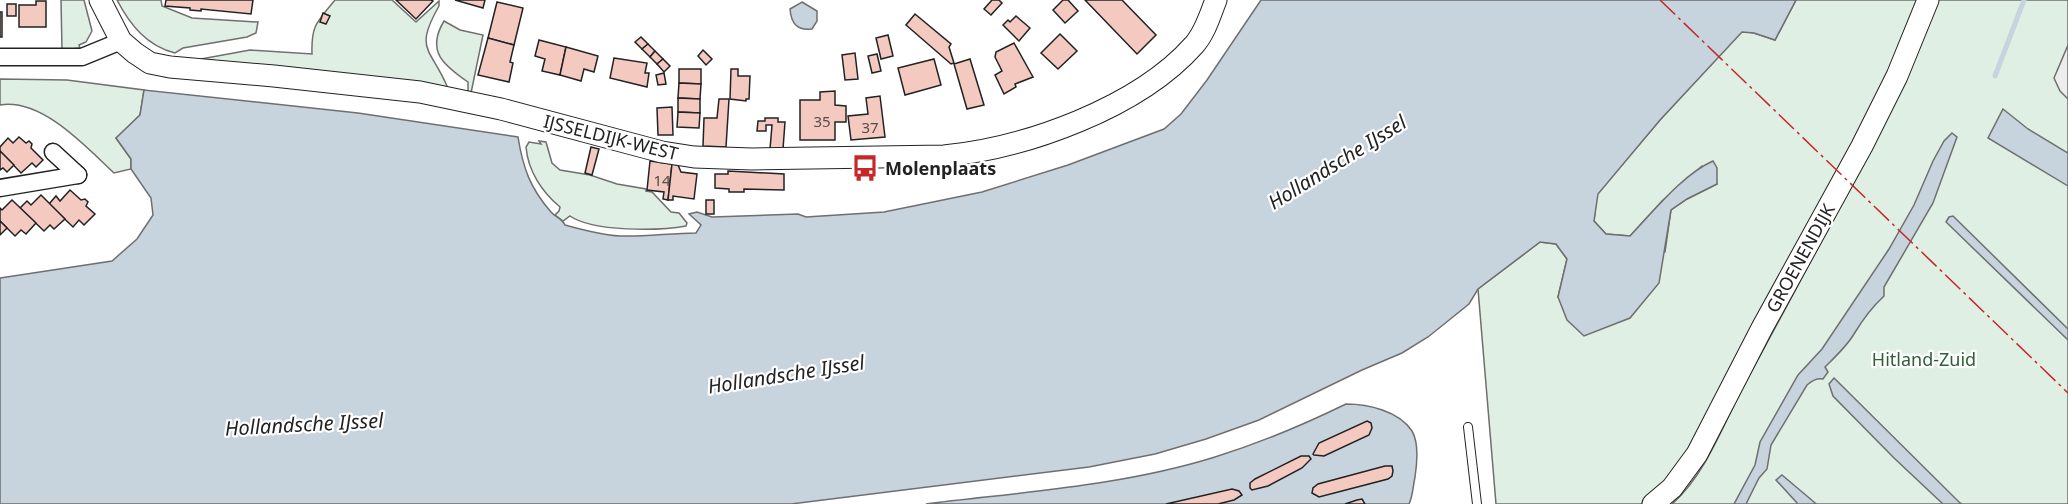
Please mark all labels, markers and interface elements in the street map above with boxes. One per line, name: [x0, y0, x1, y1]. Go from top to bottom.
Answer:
water label: Hollandsche IJssel: [1263, 108, 1412, 215]
street label: IJSSELDIJK-WEST: [541, 109, 681, 165]
house number: 35: [813, 111, 831, 131]
house number: 37: [861, 117, 879, 137]
bus stop icon: Molenplaats: [850, 153, 880, 183]
place label: Molenplaats: [885, 156, 996, 180]
house number: 14: [653, 170, 671, 190]
street label: GROENENDIJK: [1760, 199, 1840, 317]
park label: Hitland-Zuid: [1872, 347, 1976, 371]
water label: Hollandsche IJssel: [706, 348, 867, 400]
water label: Hollandsche IJssel: [224, 406, 385, 442]

